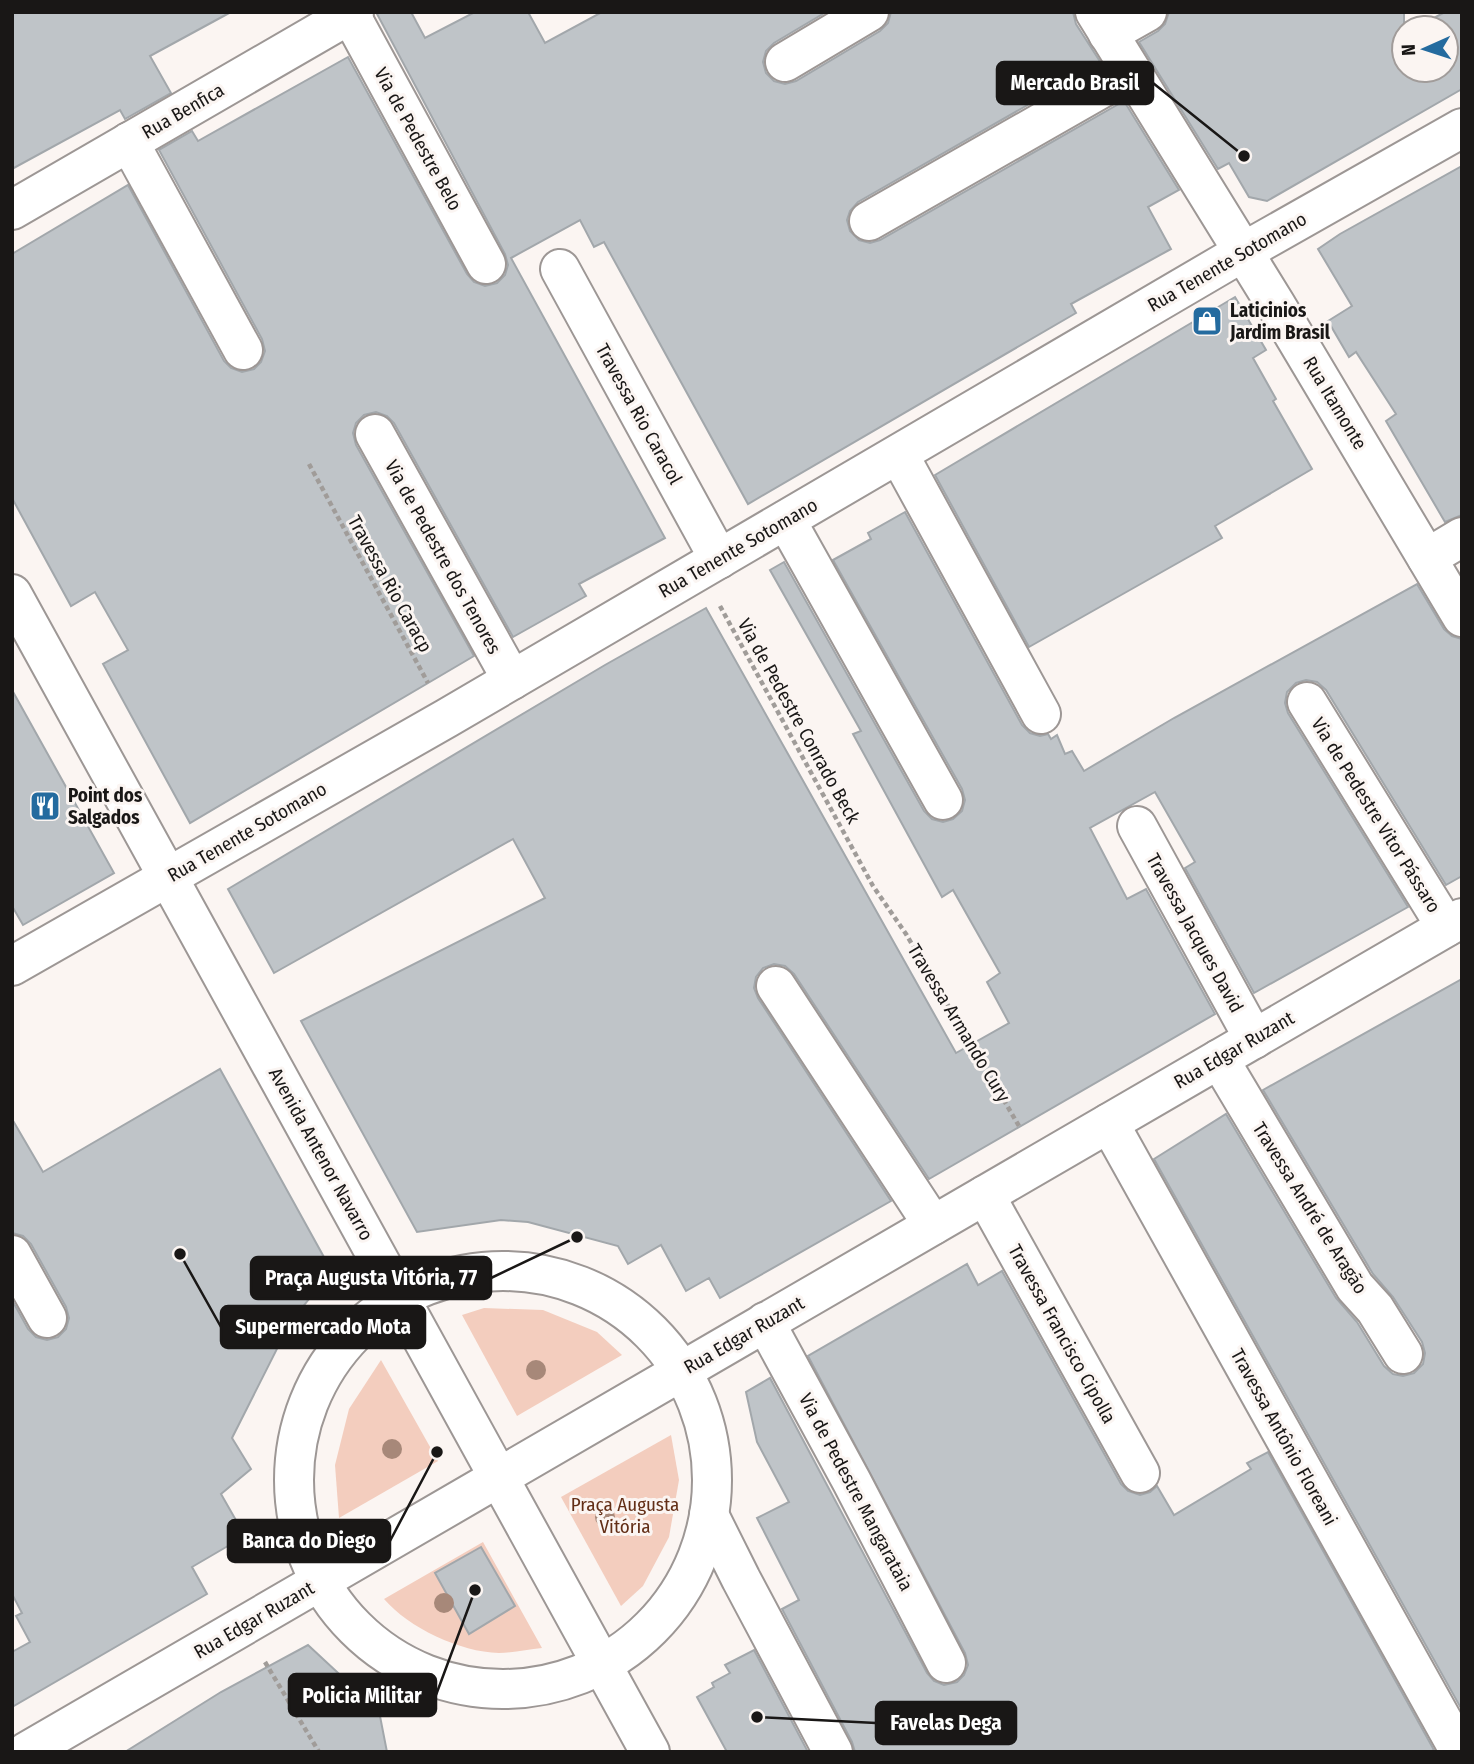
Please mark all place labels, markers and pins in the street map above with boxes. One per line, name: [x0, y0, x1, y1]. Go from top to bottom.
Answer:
callout: Mercado Brasil: [997, 62, 1153, 104]
place label: Laticinios Jardim Brasil: [1229, 299, 1331, 344]
shop icon: Laticinios Jardim Brasil: [1190, 304, 1224, 338]
place label: Point dos Salgados: [68, 784, 143, 829]
restaurant icon: Point dos Salgados: [28, 789, 62, 823]
callout: Praça Augusta Vitória, 77: [251, 1257, 491, 1299]
callout: Supermercado Mota: [221, 1306, 425, 1348]
callout: Banca do Diego: [228, 1520, 390, 1562]
callout: Policia Militar: [289, 1674, 436, 1716]
callout: Favelas Dega: [876, 1702, 1016, 1744]

